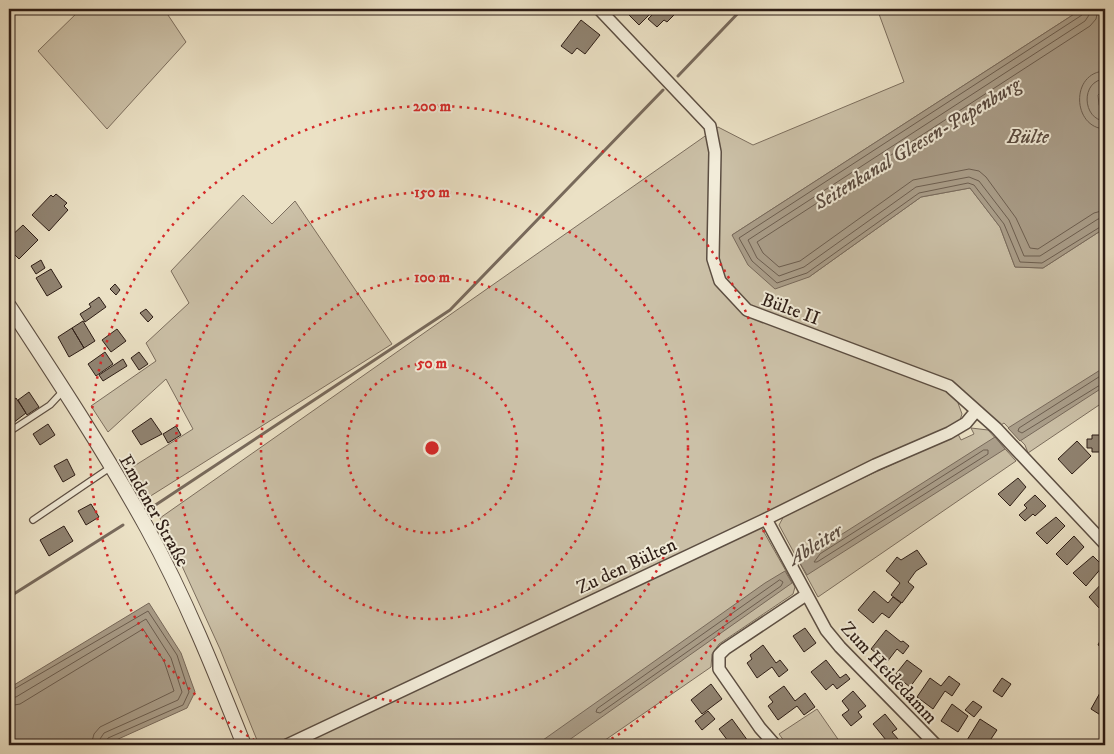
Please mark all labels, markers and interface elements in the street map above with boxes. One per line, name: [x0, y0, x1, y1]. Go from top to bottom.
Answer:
water label: Seitenkanal Gleesen-Papenburg: [809, 72, 1027, 217]
text: 200 m: [413, 97, 452, 116]
water label: Bülte: [1006, 125, 1050, 150]
text: 150 m: [414, 183, 450, 202]
text: 100 m: [414, 268, 451, 287]
street label: Bülte II: [758, 288, 823, 331]
text: 50 m: [416, 354, 448, 373]
centre of rings: [423, 439, 441, 457]
street label: Emdener Straße: [113, 451, 194, 571]
water label: Ableiter: [782, 518, 849, 573]
street label: Zu den Bülten: [573, 533, 680, 600]
street label: Zum Heidedamm: [836, 617, 942, 729]

